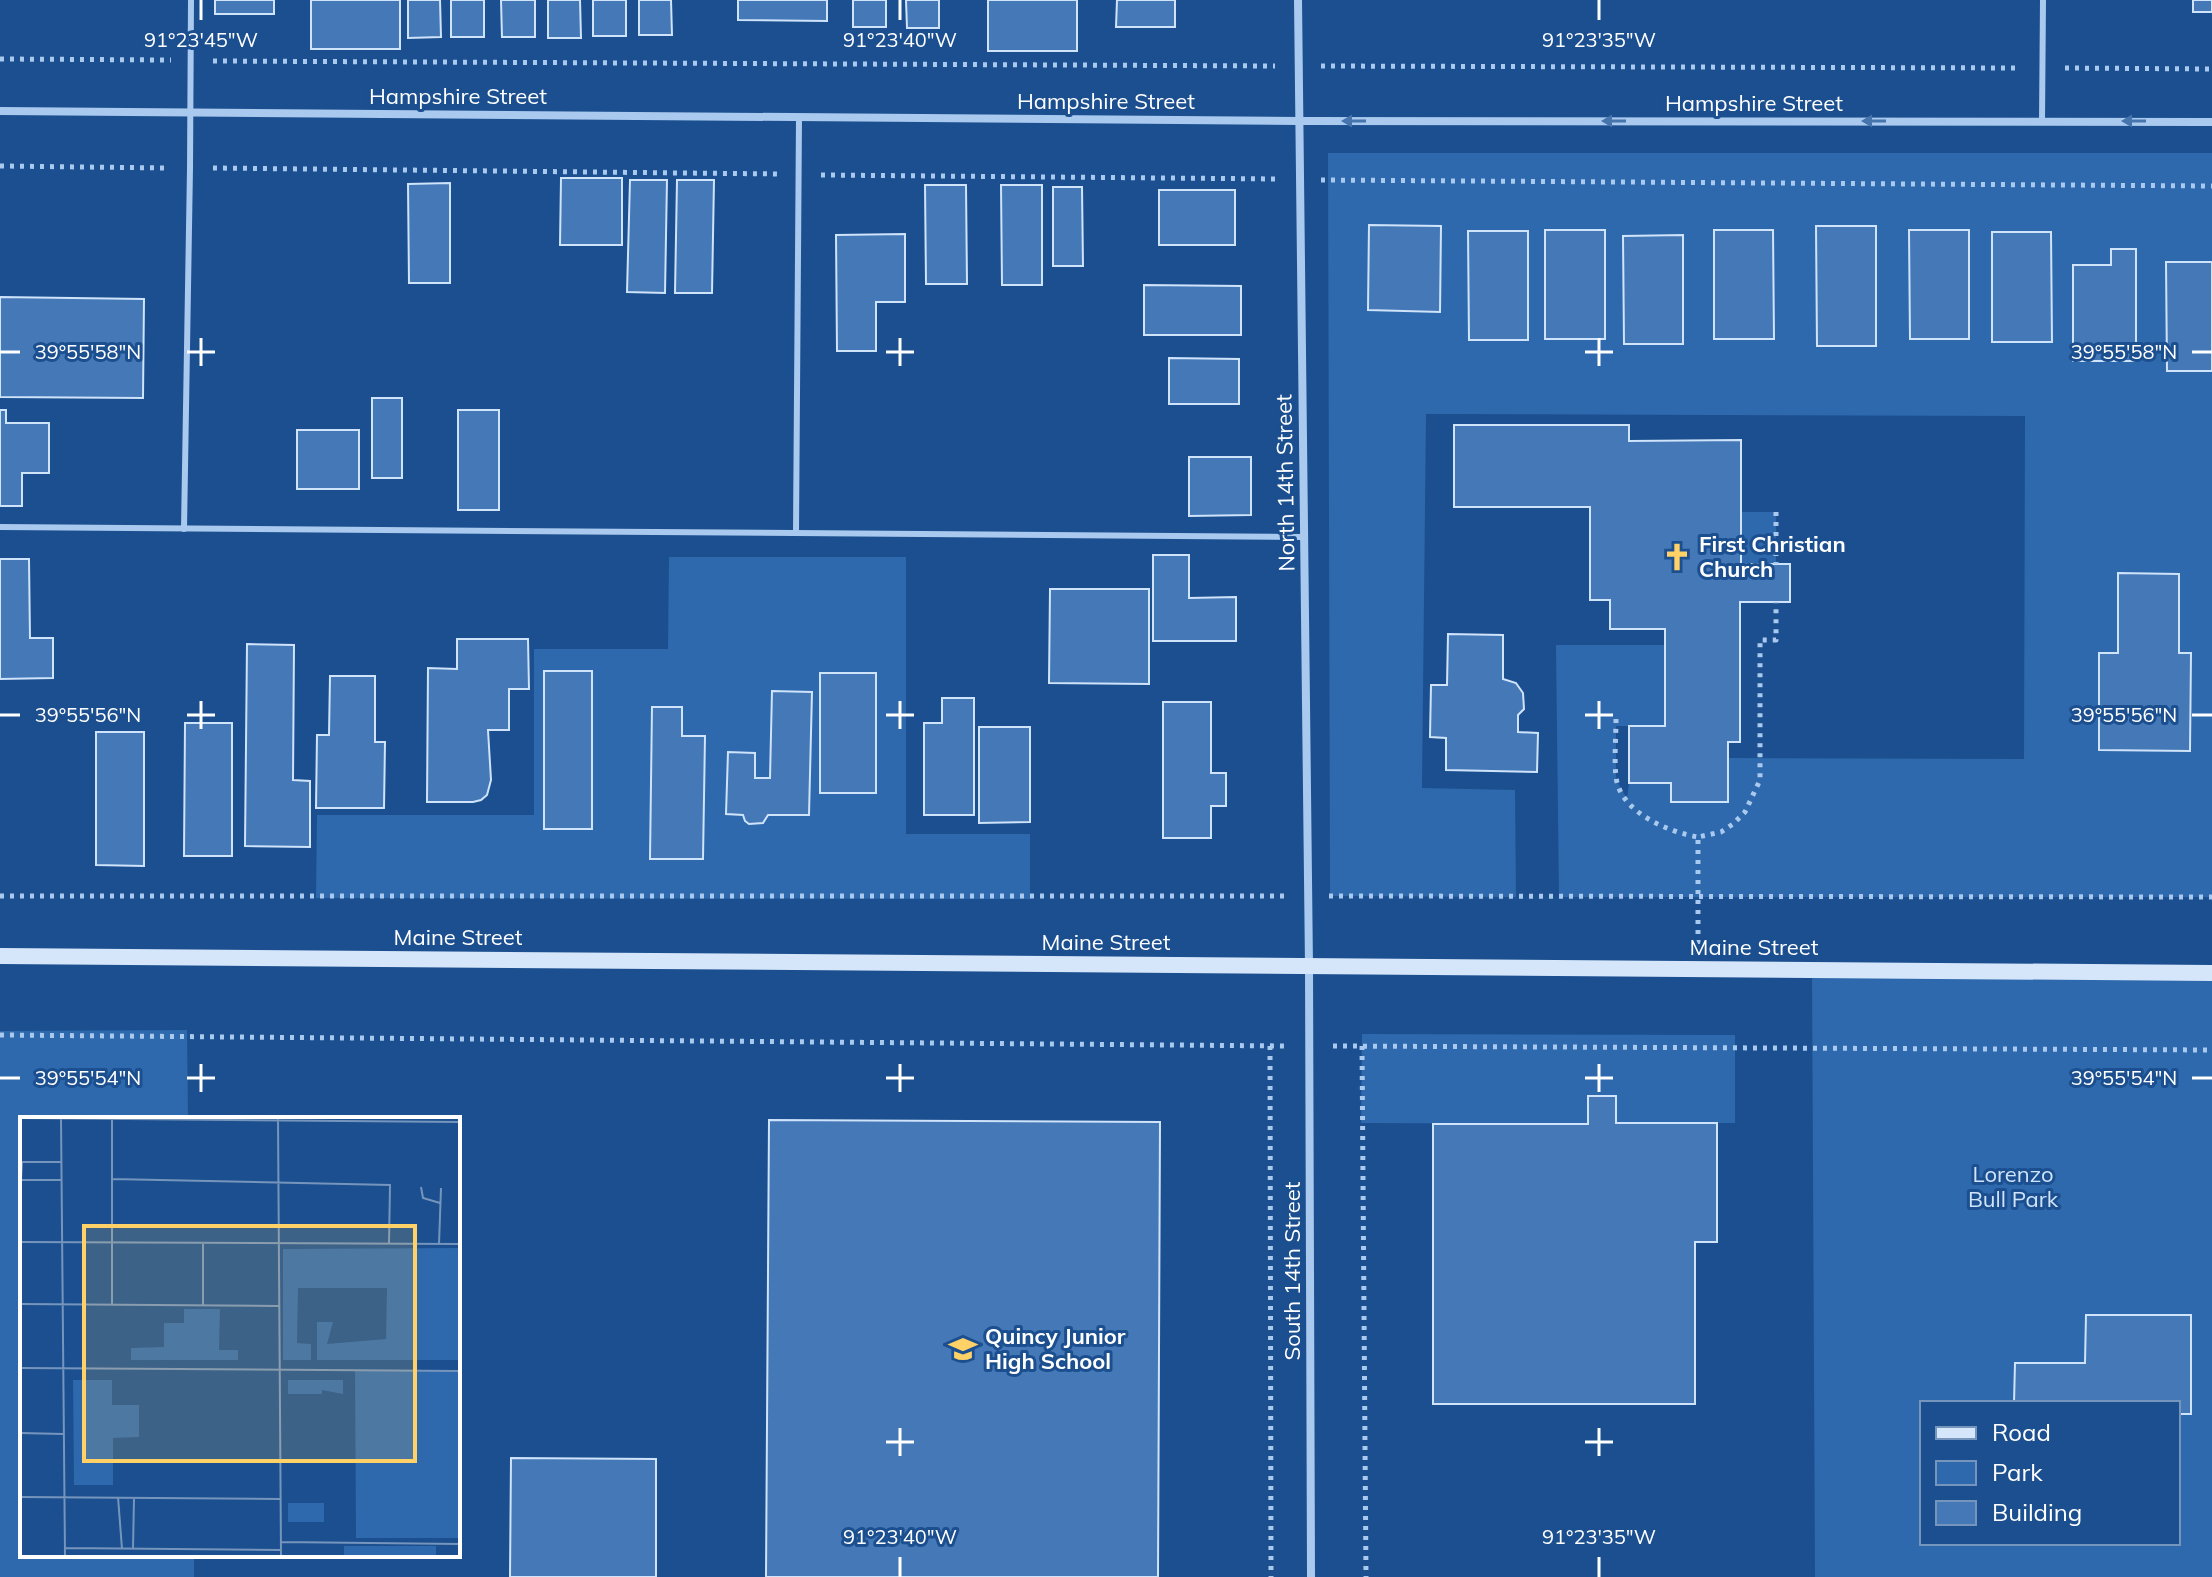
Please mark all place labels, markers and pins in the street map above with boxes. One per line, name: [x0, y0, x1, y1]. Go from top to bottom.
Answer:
place label: First Christian Church: [1699, 530, 1846, 583]
church icon: First Christian Church: [1662, 542, 1692, 572]
place label: Quincy Junior High School: [985, 1322, 1126, 1375]
school or university icon: Quincy Junior High School: [948, 1334, 978, 1364]

